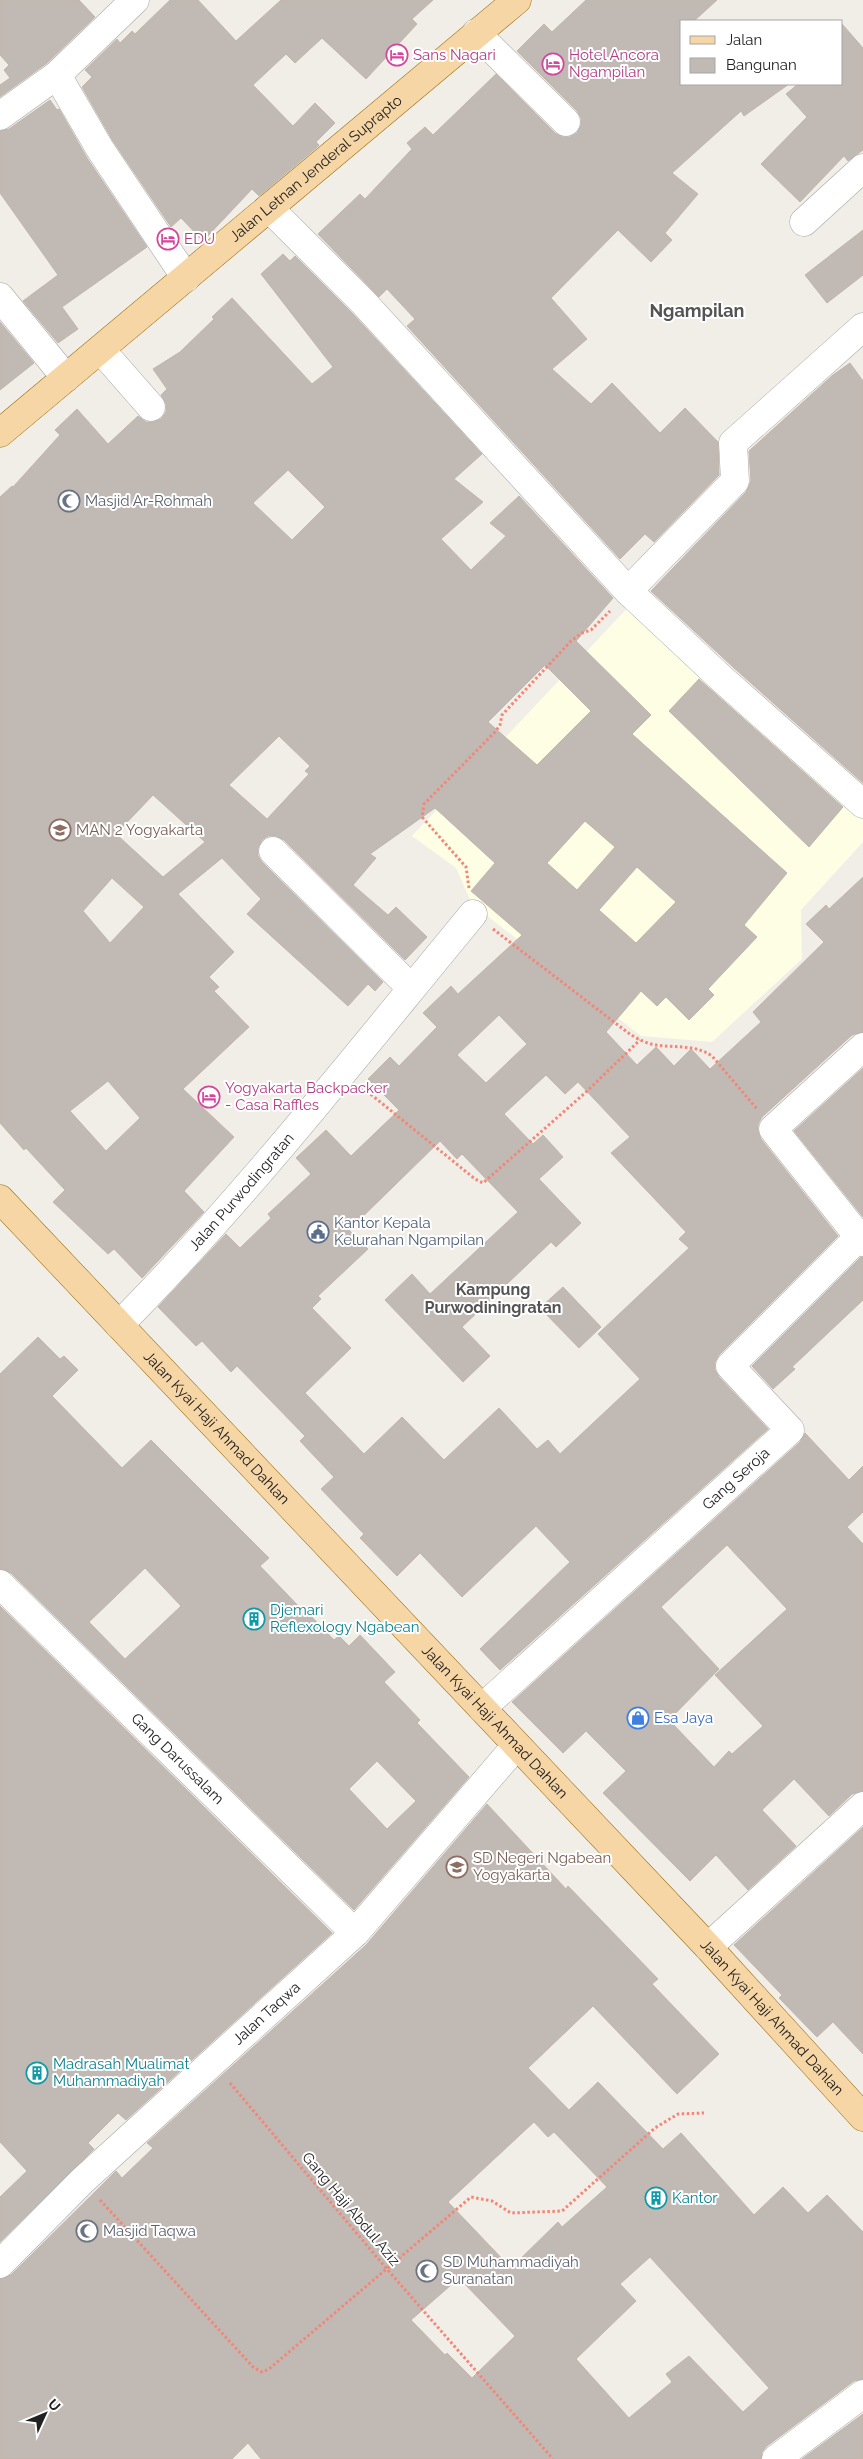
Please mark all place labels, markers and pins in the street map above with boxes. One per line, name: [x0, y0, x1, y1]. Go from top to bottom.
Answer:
hotel icon: Sans Nagari: [385, 43, 409, 67]
place label: Sans Nagari: [413, 46, 496, 64]
place label: Hotel Ancora Ngampilan: [569, 46, 659, 81]
hotel icon: Hotel Ancora Ngampilan: [541, 52, 565, 76]
hotel icon: EDU: [156, 227, 180, 251]
place label: EDU: [184, 230, 215, 248]
mosque icon: Masjid Ar-Rohmah: [57, 489, 81, 513]
place label: Masjid Ar-Rohmah: [85, 492, 212, 510]
school or university icon: MAN 2 Yogyakarta: [48, 818, 72, 842]
place label: MAN 2 Yogyakarta: [76, 821, 203, 839]
place label: Yogyakarta Backpacker - Casa Raffles: [225, 1079, 388, 1114]
hotel icon: Yogyakarta Backpacker - Casa Raffles: [197, 1085, 221, 1109]
place label: Kantor Kepala Kelurahan Ngampilan: [334, 1214, 484, 1249]
public building icon: Kantor Kepala Kelurahan Ngampilan: [306, 1220, 330, 1244]
place label: Djemari Reflexology Ngabean: [270, 1601, 419, 1636]
building icon: Djemari Reflexology Ngabean: [242, 1607, 266, 1631]
shop icon: Esa Jaya: [626, 1706, 650, 1730]
place label: Esa Jaya: [654, 1709, 713, 1727]
place label: SD Negeri Ngabean Yogyakarta: [473, 1849, 611, 1884]
school or university icon: SD Negeri Ngabean Yogyakarta: [445, 1855, 469, 1879]
place label: Madrasah Mualimat Muhammadiyah: [53, 2055, 190, 2090]
building icon: Madrasah Mualimat Muhammadiyah: [25, 2061, 49, 2085]
building icon: Kantor: [644, 2186, 668, 2210]
place label: Kantor: [672, 2189, 718, 2207]
mosque icon: Masjid Taqwa: [75, 2219, 99, 2243]
place label: Masjid Taqwa: [103, 2222, 196, 2240]
place label: SD Muhammadiyah Suranatan: [443, 2253, 579, 2288]
mosque icon: SD Muhammadiyah Suranatan: [415, 2259, 439, 2283]

